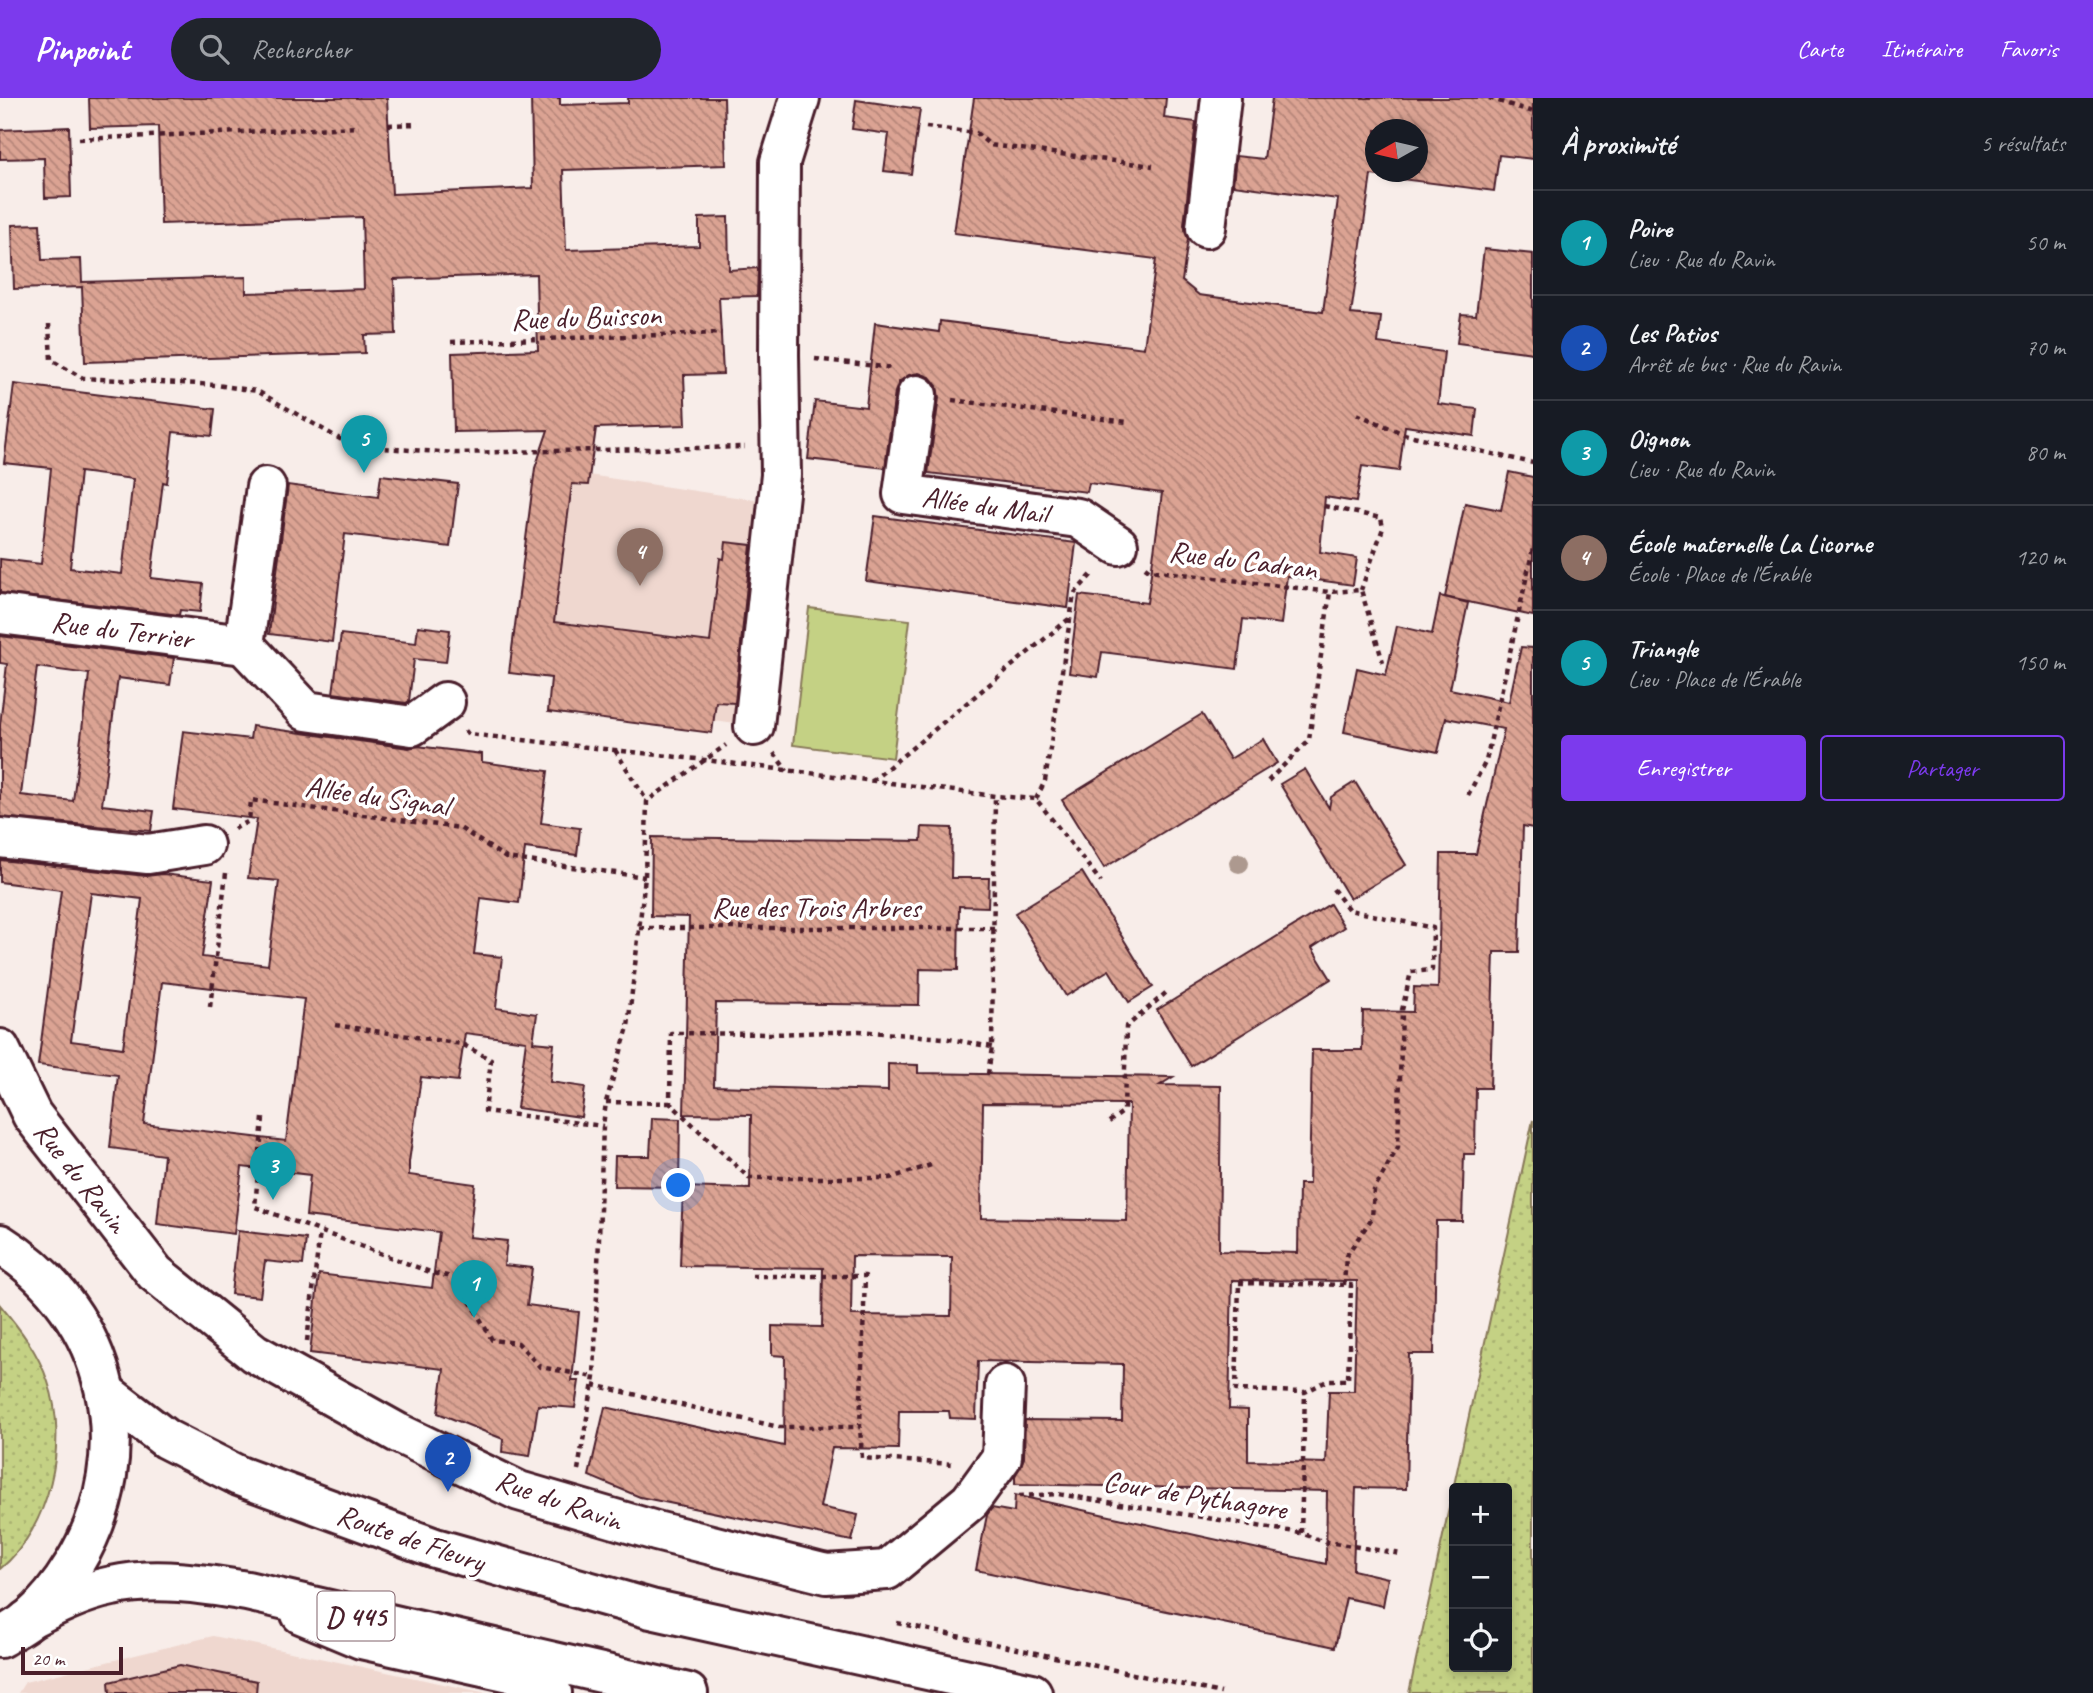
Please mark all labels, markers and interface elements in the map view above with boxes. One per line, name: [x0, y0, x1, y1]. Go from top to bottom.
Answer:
search box: [171, 18, 661, 81]
text: Pinpoint: [35, 28, 129, 70]
icon: search: [195, 30, 233, 68]
text: Rechercher: [251, 33, 351, 66]
text: Carte: [1797, 34, 1843, 64]
text: Itinéraire: [1881, 34, 1962, 64]
text: Favoris: [2000, 34, 2058, 64]
north arrow: [1365, 119, 1428, 182]
text: À proximité: [1561, 125, 1675, 163]
text: 5 résultats: [1981, 129, 2065, 158]
text: Poire: [1628, 212, 1672, 245]
text: 1: [1579, 228, 1589, 257]
text: 50 m: [2026, 228, 2065, 257]
text: Lieu · Rue du Ravin: [1628, 245, 1775, 274]
street label: Rue du Buisson: [510, 295, 663, 339]
text: Les Patios: [1628, 317, 1717, 350]
text: 2: [1579, 333, 1589, 362]
text: 70 m: [2026, 333, 2065, 362]
text: Arrêt de bus · Rue du Ravin: [1628, 350, 1841, 379]
pin: 5: [341, 415, 387, 473]
text: Oignon: [1628, 422, 1690, 455]
text: 3: [1579, 438, 1589, 467]
text: 80 m: [2026, 438, 2065, 467]
text: Lieu · Rue du Ravin: [1628, 455, 1775, 484]
street label: Allée du Mail: [920, 477, 1055, 533]
text: École maternelle La Licorne: [1628, 527, 1872, 560]
pin: 4: [617, 528, 663, 586]
street label: Rue du Cadran: [1167, 532, 1321, 588]
text: 4: [1579, 543, 1589, 572]
text: 120 m: [2016, 543, 2065, 572]
text: École · Place de l'Érable: [1628, 560, 1810, 589]
street label: Rue du Terrier: [49, 602, 198, 658]
text: Triangle: [1628, 632, 1698, 665]
text: 5: [1579, 648, 1589, 677]
text: 150 m: [2016, 648, 2065, 677]
text: Lieu · Place de l'Érable: [1628, 665, 1801, 694]
button: Enregistrer: [1561, 735, 1806, 801]
button: Partager: [1820, 735, 2065, 801]
street label: Allée du Signal: [303, 767, 456, 826]
street label: Rue des Trois Arbres: [712, 888, 923, 926]
street label: Rue du Ravin: [26, 1114, 137, 1242]
pin: 3: [250, 1142, 296, 1200]
your location: [661, 1168, 695, 1202]
pin: 1: [451, 1260, 497, 1318]
pin: 2: [425, 1434, 471, 1492]
street label: Rue du Ravin: [491, 1461, 629, 1540]
street label: Cour de Pythagore: [1101, 1462, 1292, 1529]
map controls: [1449, 1483, 1512, 1672]
button: +: [1449, 1483, 1512, 1546]
street label: Route de Fleury: [332, 1495, 492, 1582]
button: −: [1449, 1546, 1512, 1609]
road number: D 445: [318, 1592, 394, 1640]
button: locate: [1449, 1609, 1512, 1672]
scale bar: [21, 1644, 122, 1676]
text: 20 m: [32, 1647, 64, 1671]

